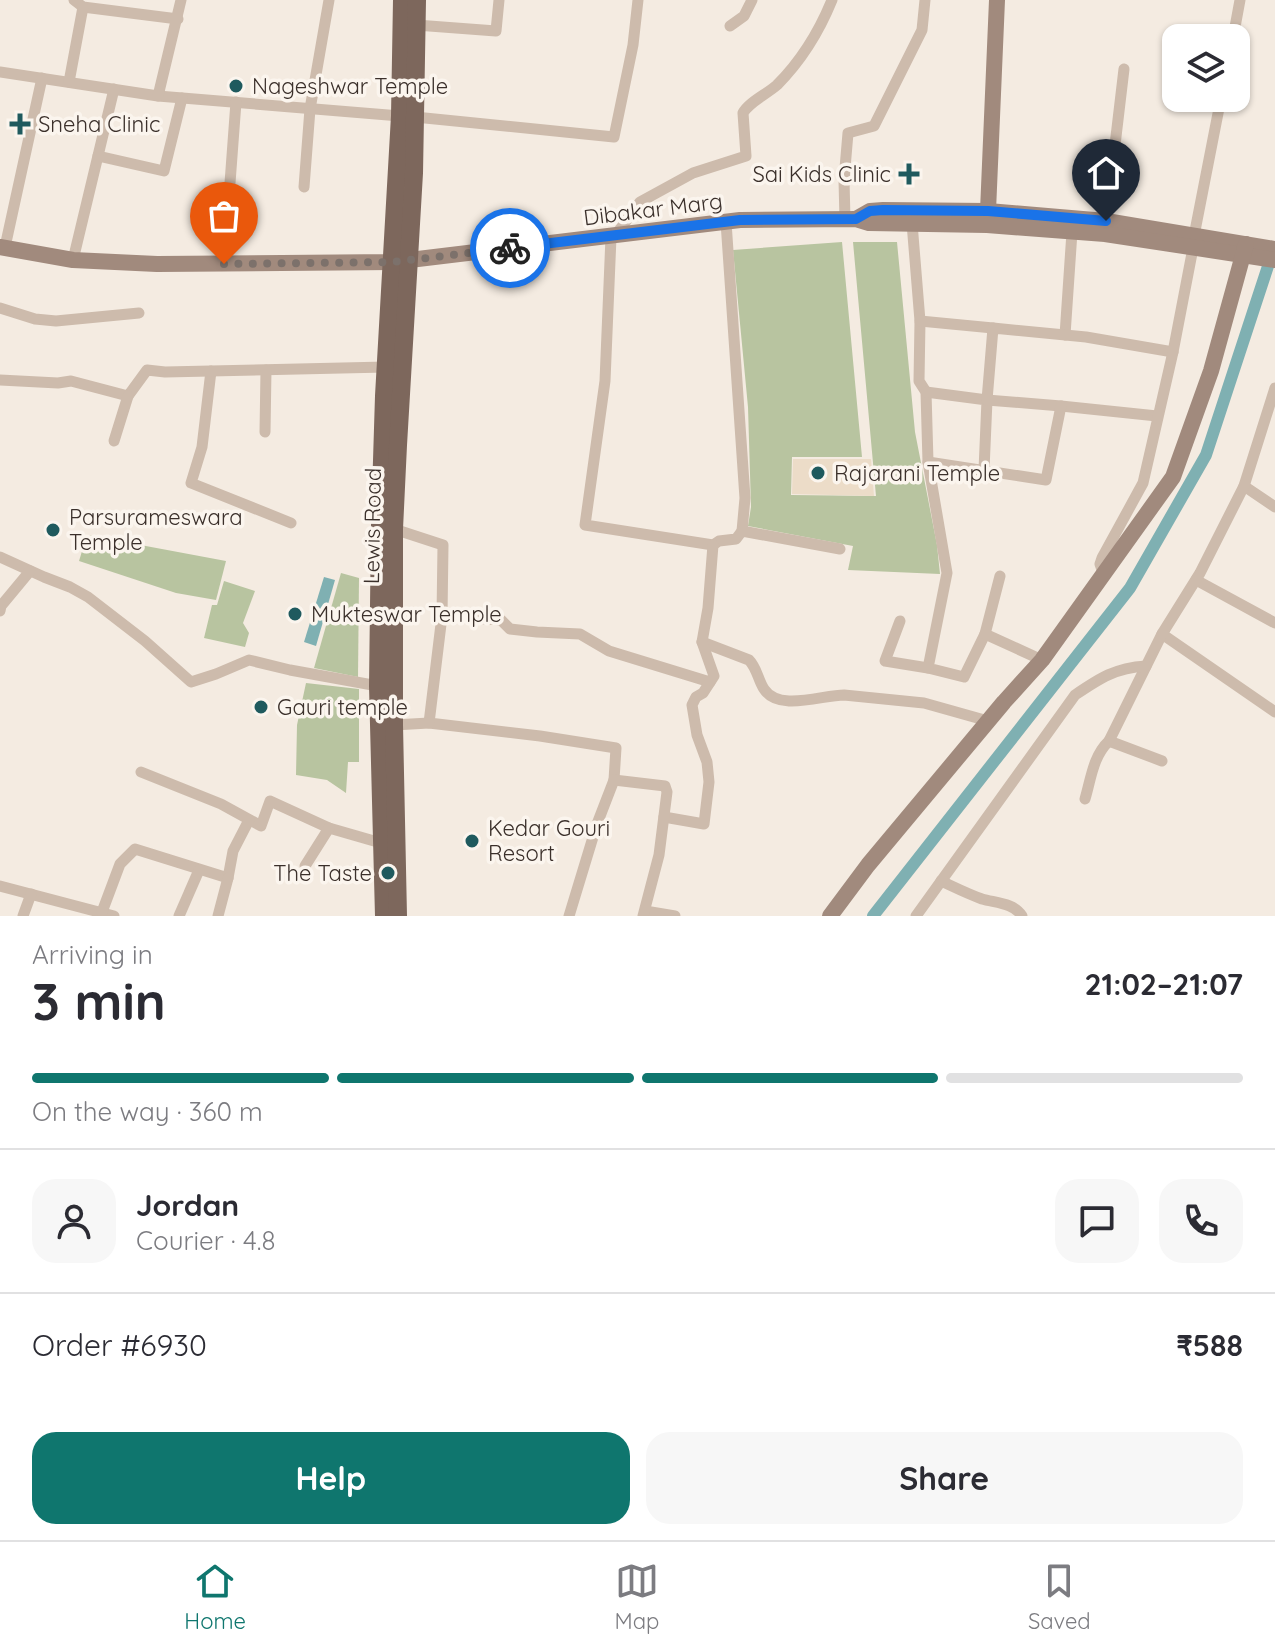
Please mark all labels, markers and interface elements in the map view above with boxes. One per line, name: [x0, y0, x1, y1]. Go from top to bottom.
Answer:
map controls: [1162, 24, 1250, 112]
button: layers: [1162, 24, 1250, 112]
place label: Nageshwar Temple: [252, 72, 448, 100]
marker: Nageshwar Temple: [227, 77, 245, 95]
place label: Sneha Clinic: [38, 110, 160, 138]
marker: Sneha Clinic: [9, 113, 31, 135]
pin: [1072, 139, 1140, 221]
icon: home: [1084, 151, 1128, 195]
place label: Sai Kids Clinic: [752, 160, 891, 188]
marker: Sai Kids Clinic: [898, 163, 920, 185]
pin: [190, 182, 258, 264]
street label: Dibakar Marg: [582, 187, 724, 231]
icon: bag: [202, 194, 246, 238]
courier: [470, 208, 550, 288]
icon: bike: [488, 226, 532, 270]
place label: Rajarani Temple: [834, 459, 1000, 487]
marker: Rajarani Temple: [809, 464, 827, 482]
street label: Lewis Road: [357, 468, 387, 584]
place label: Parsurameswara Temple: [69, 503, 243, 556]
marker: Parsurameswara Temple: [44, 521, 62, 539]
place label: Mukteswar Temple: [311, 600, 502, 628]
marker: Mukteswar Temple: [286, 605, 304, 623]
place label: Gauri temple: [277, 693, 408, 721]
marker: Gauri temple: [252, 698, 270, 716]
place label: Kedar Gouri Resort: [488, 814, 610, 867]
marker: Kedar Gouri Resort: [463, 832, 481, 850]
place label: The Taste: [273, 859, 372, 887]
marker: The Taste: [379, 864, 397, 882]
text: Arriving in: [32, 938, 153, 971]
text: 21:02–21:07: [1084, 965, 1243, 1003]
text: 3 min: [32, 968, 166, 1033]
text: On the way · 360 m: [32, 1095, 263, 1128]
button: person: [32, 1179, 116, 1263]
button: chat: [1055, 1179, 1139, 1263]
button: phone: [1159, 1179, 1243, 1263]
text: Jordan: [136, 1186, 239, 1224]
text: Courier · 4.8: [136, 1224, 275, 1257]
text: Order #6930: [32, 1326, 207, 1364]
text: ₹588: [1176, 1326, 1243, 1364]
button: Help: [32, 1432, 630, 1524]
button: Share: [646, 1432, 1243, 1524]
tab: Home: [184, 1559, 246, 1635]
tab: Map: [615, 1559, 659, 1635]
tab: Saved: [1028, 1559, 1091, 1635]

